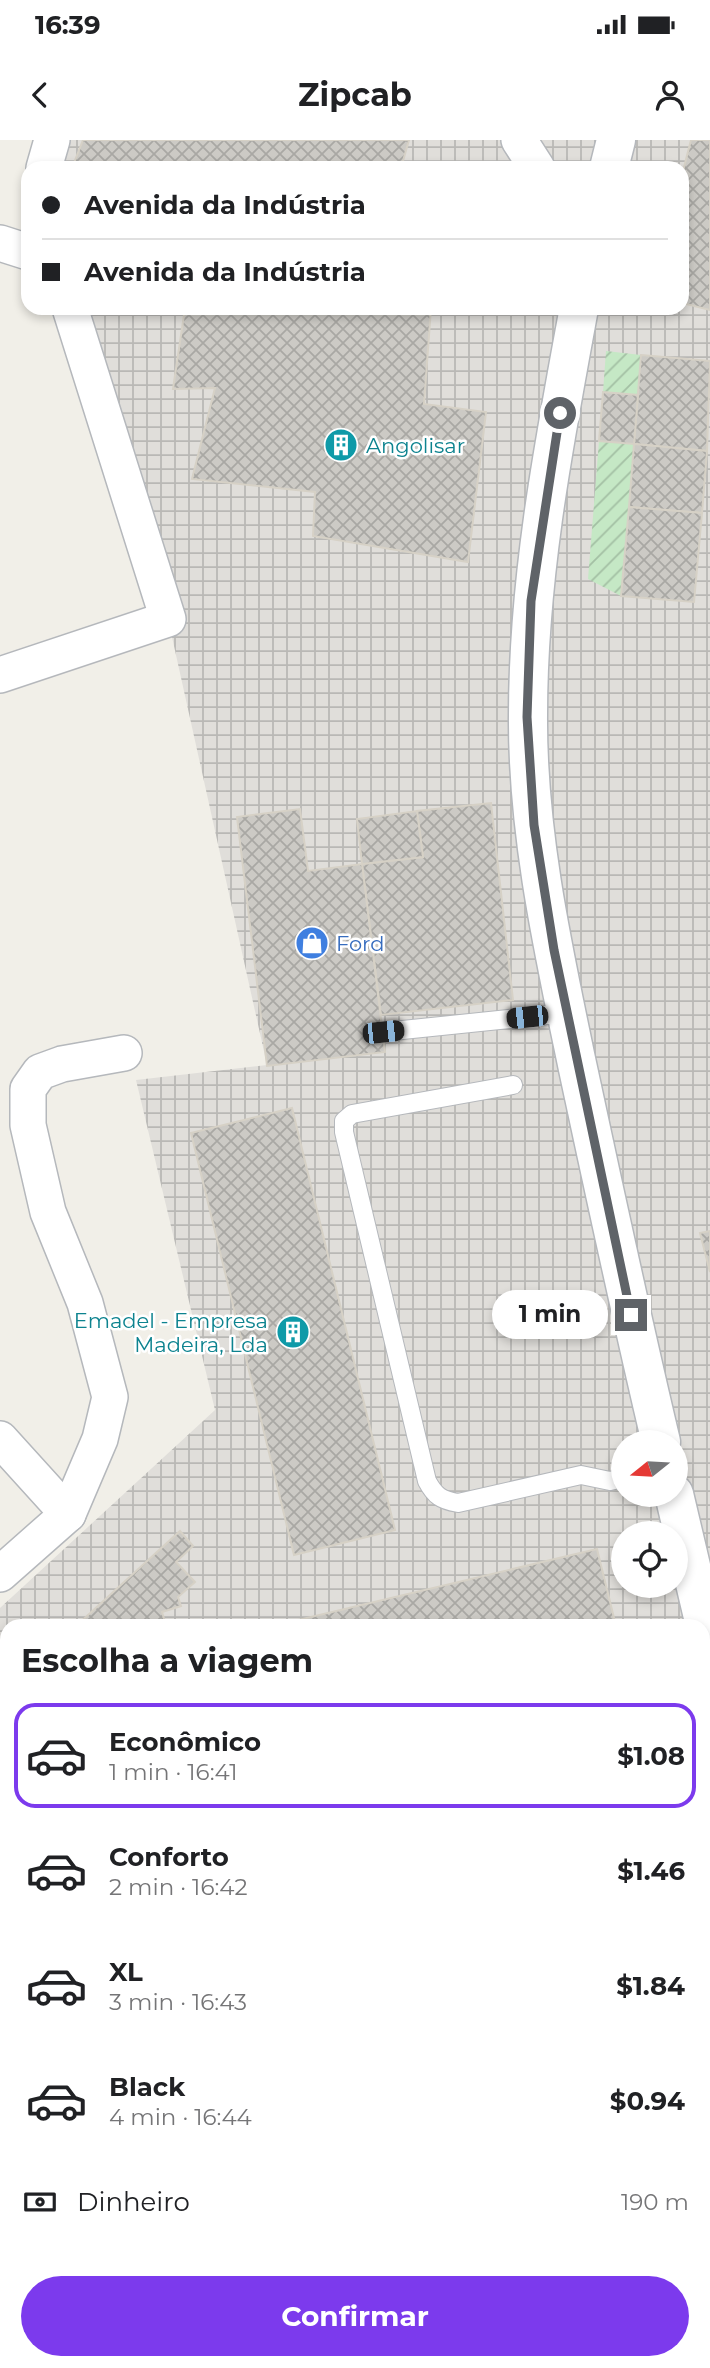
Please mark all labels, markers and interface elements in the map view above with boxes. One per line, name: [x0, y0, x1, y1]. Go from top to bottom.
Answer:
text: 16:39: [35, 9, 101, 41]
text: Zipcab: [298, 75, 412, 114]
icon: back: [21, 76, 59, 114]
icon: person: [651, 76, 689, 114]
text: Avenida da Indústria: [84, 189, 366, 221]
text: Avenida da Indústria: [84, 256, 366, 288]
route start: [544, 397, 576, 429]
building icon: Angolisar: [322, 426, 360, 464]
place label: Angolisar: [366, 433, 465, 458]
shop icon: Ford: [293, 924, 331, 962]
place label: Ford: [336, 931, 384, 956]
car: [506, 1004, 549, 1030]
car: [362, 1019, 405, 1045]
callout: 1 min: [491, 1290, 606, 1340]
route end: [615, 1299, 647, 1331]
text: 1 min: [519, 1300, 581, 1328]
place label: Emadel - Empresa Madeira, Lda: [74, 1308, 268, 1357]
building icon: Emadel - Empresa Madeira, Lda: [274, 1313, 312, 1351]
north arrow: [611, 1430, 688, 1507]
map controls: [611, 1430, 688, 1598]
button: locate: [611, 1521, 688, 1598]
text: Escolha a viagem: [21, 1641, 313, 1680]
icon: car: [25, 1724, 88, 1787]
text: Econômico: [109, 1726, 261, 1758]
text: $1.08: [617, 1740, 685, 1772]
text: 1 min · 16:41: [109, 1758, 237, 1786]
icon: car: [25, 1839, 88, 1902]
text: Conforto: [109, 1841, 229, 1873]
text: $1.46: [617, 1855, 685, 1887]
text: 2 min · 16:42: [109, 1873, 247, 1901]
icon: car: [25, 1954, 88, 2017]
text: XL: [109, 1956, 143, 1988]
text: $1.84: [616, 1970, 685, 2002]
text: 3 min · 16:43: [109, 1988, 247, 2016]
icon: car: [25, 2069, 88, 2132]
text: Black: [109, 2071, 185, 2103]
text: $0.94: [610, 2085, 685, 2117]
text: 4 min · 16:44: [109, 2103, 252, 2131]
icon: cash: [21, 2183, 59, 2221]
text: Dinheiro: [77, 2186, 190, 2218]
text: 190 m: [621, 2188, 689, 2216]
button: Confirmar: [21, 2276, 689, 2356]

